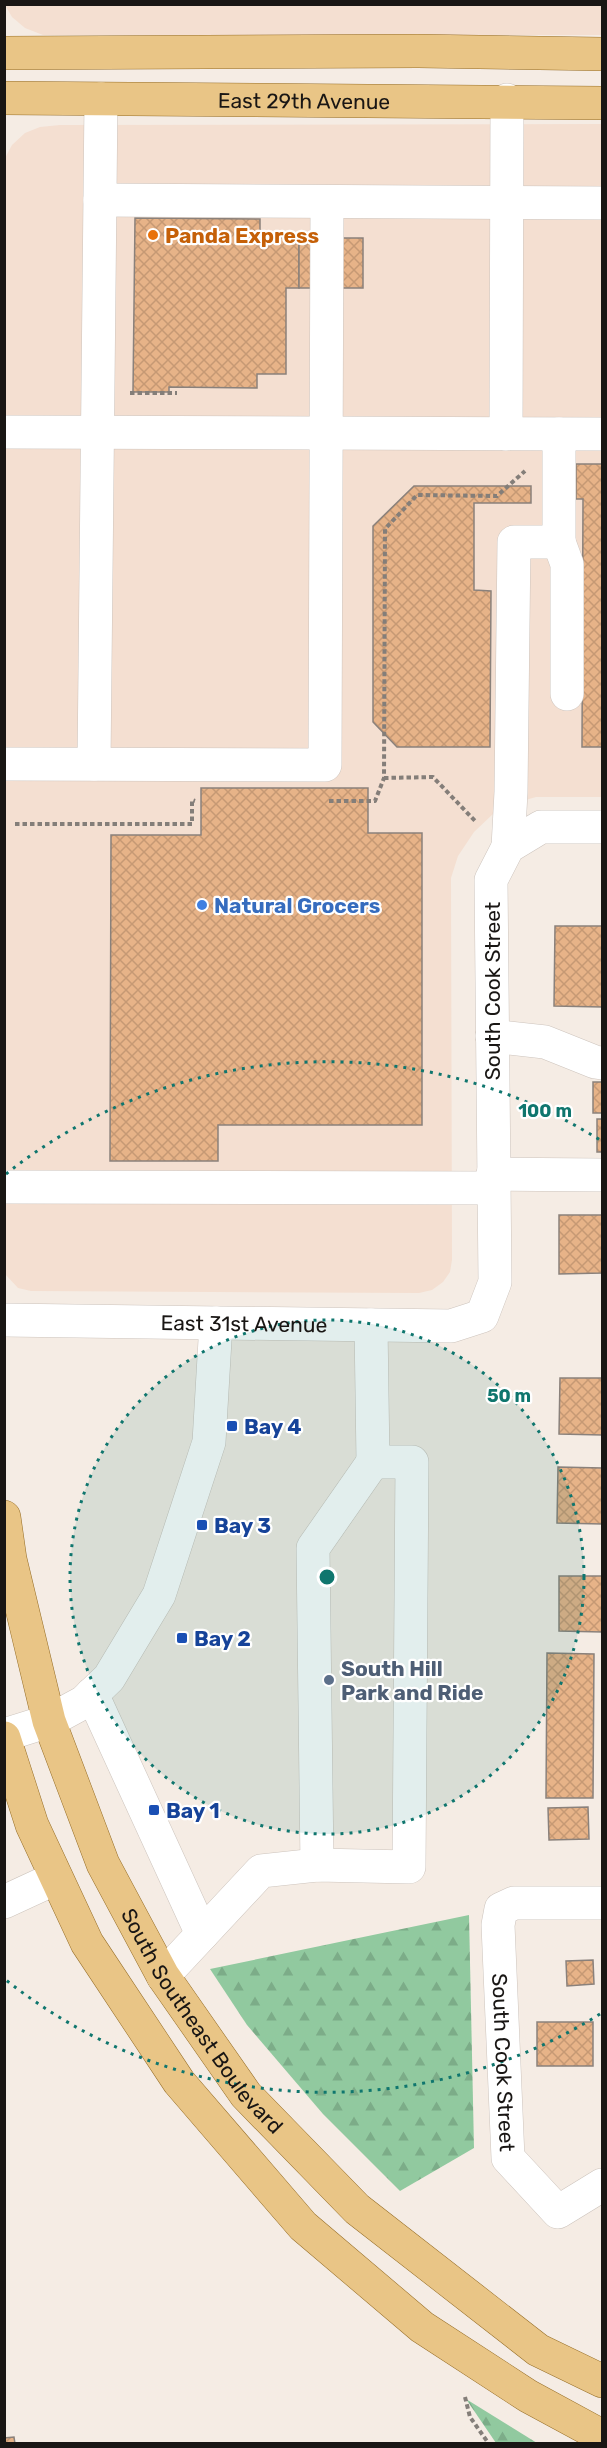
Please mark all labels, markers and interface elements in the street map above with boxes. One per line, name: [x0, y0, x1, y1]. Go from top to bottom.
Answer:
street label: East 29th Avenue: [218, 87, 390, 114]
place label: Panda Express: [165, 223, 319, 248]
marker: Panda Express: [146, 228, 160, 242]
place label: Natural Grocers: [214, 893, 380, 918]
marker: Natural Grocers: [195, 898, 209, 912]
street label: South Cook Street: [480, 902, 505, 1080]
text: 100 m: [518, 1100, 572, 1122]
street label: East 31st Avenue: [160, 1310, 328, 1337]
text: 50 m: [487, 1385, 531, 1407]
place label: Bay 4: [244, 1414, 302, 1439]
marker: Bay 4: [225, 1419, 239, 1433]
place label: Bay 3: [214, 1513, 271, 1538]
marker: Bay 3: [195, 1518, 209, 1532]
centre of rings: [317, 1567, 337, 1587]
place label: Bay 2: [194, 1626, 251, 1651]
marker: Bay 2: [175, 1631, 189, 1645]
place label: South Hill Park and Ride: [341, 1656, 483, 1705]
marker: South Hill Park and Ride: [322, 1673, 336, 1687]
place label: Bay 1: [166, 1798, 220, 1823]
marker: Bay 1: [147, 1803, 161, 1817]
street label: South Southeast Boulevard: [116, 1904, 289, 2138]
street label: South Cook Street: [488, 1973, 520, 2152]

